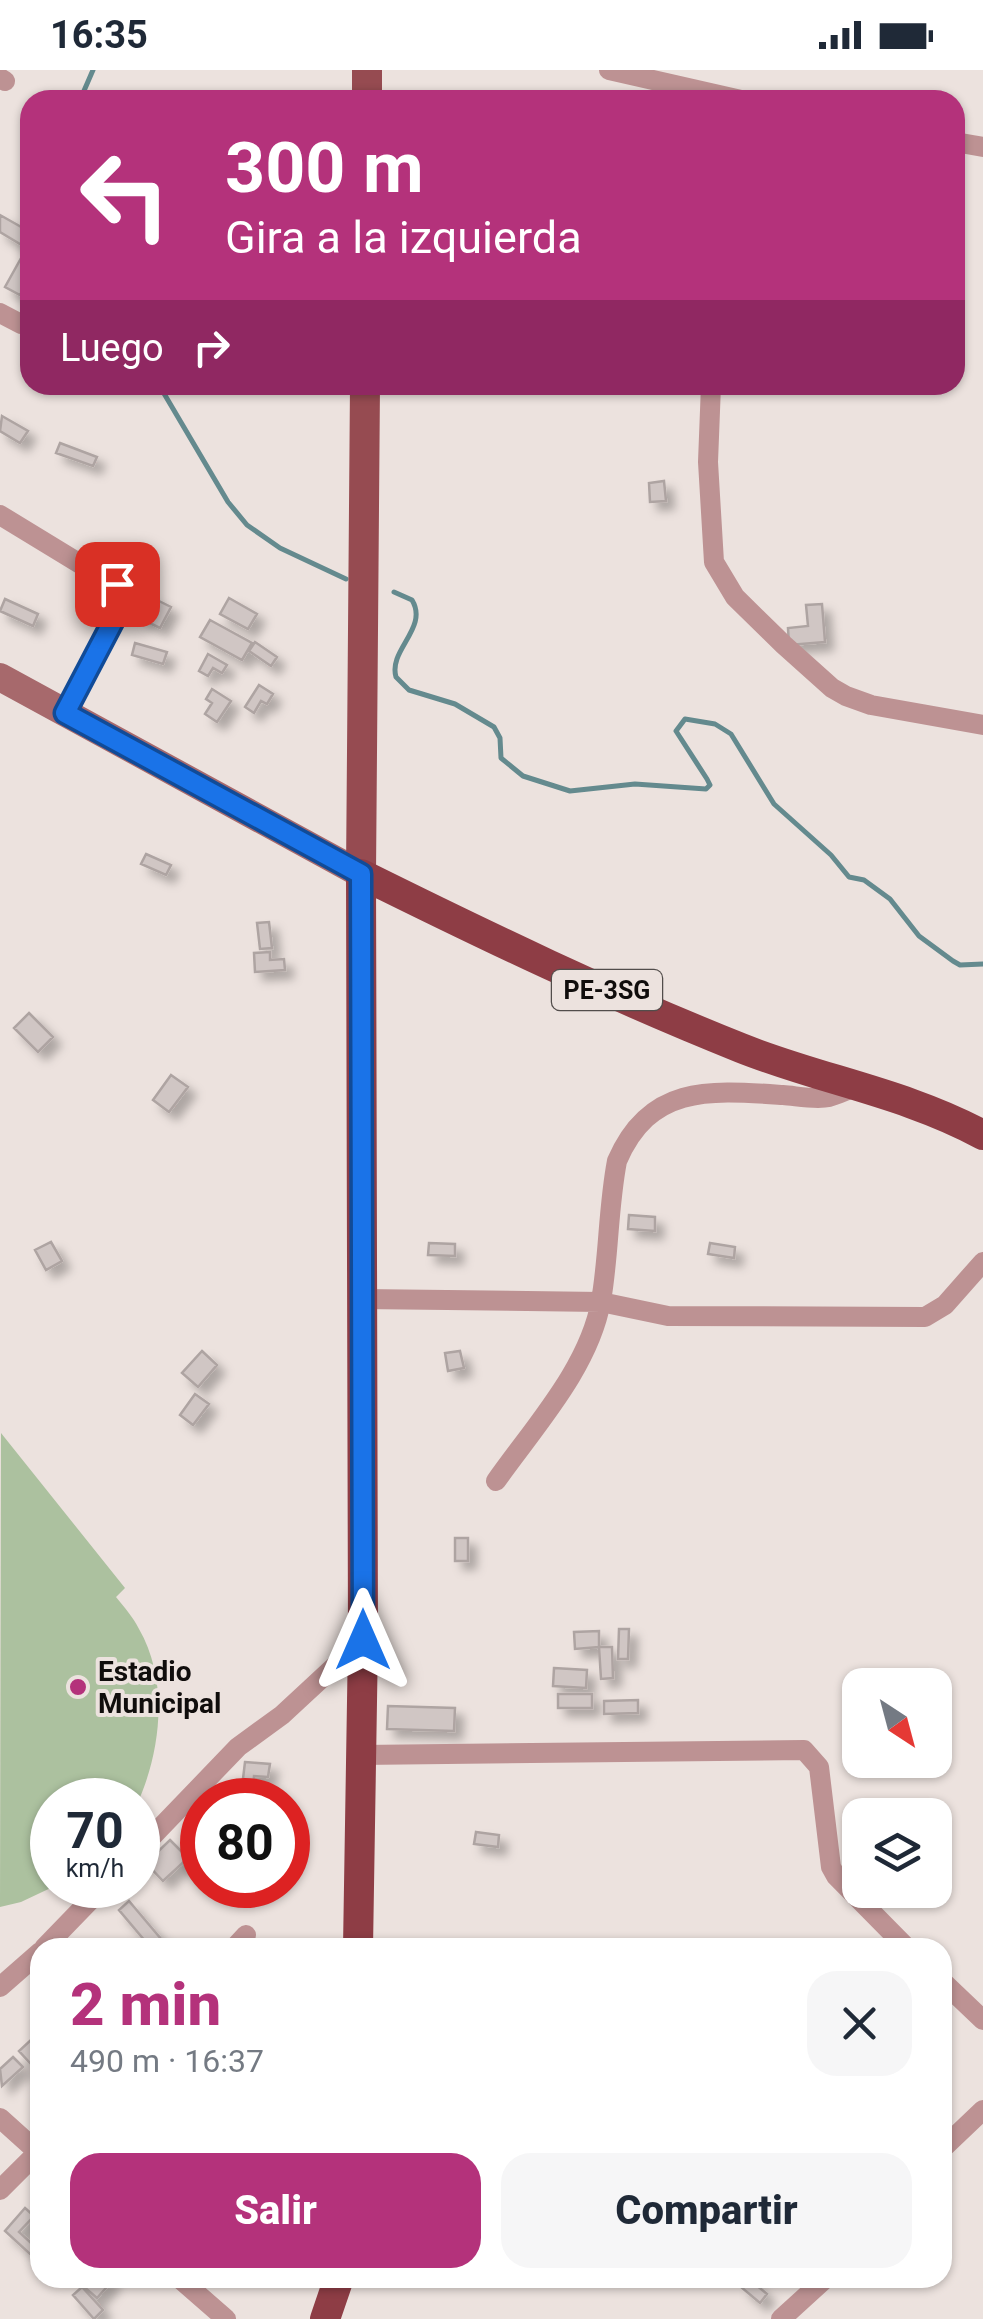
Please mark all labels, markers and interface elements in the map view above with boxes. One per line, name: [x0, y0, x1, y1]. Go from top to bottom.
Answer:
text: 16:35: [50, 13, 148, 57]
text: 300 m: [225, 127, 424, 209]
icon: left: [60, 130, 190, 260]
text: Gira a la izquierda: [225, 211, 582, 264]
icon: right: [184, 320, 239, 375]
text: Luego: [60, 326, 164, 370]
pin: [75, 542, 160, 627]
icon: arrive: [90, 557, 145, 612]
road number: PE-3SG: [552, 970, 662, 1010]
position arrow: [311, 1588, 415, 1692]
place label: Estadio Municipal: [98, 1655, 221, 1720]
north arrow: [842, 1668, 952, 1778]
map controls: [842, 1668, 952, 1908]
marker: Estadio Municipal: [67, 1676, 89, 1698]
speed limit sign: 80: [180, 1778, 310, 1908]
button: layers: [842, 1798, 952, 1908]
text: 70: [66, 1802, 124, 1860]
text: km/h: [66, 1854, 124, 1883]
text: 2 min: [70, 1969, 221, 2040]
button: close: [807, 1971, 912, 2076]
text: 490 m · 16:37: [70, 2042, 264, 2080]
button: Salir: [70, 2153, 481, 2268]
button: Compartir: [501, 2153, 912, 2268]

